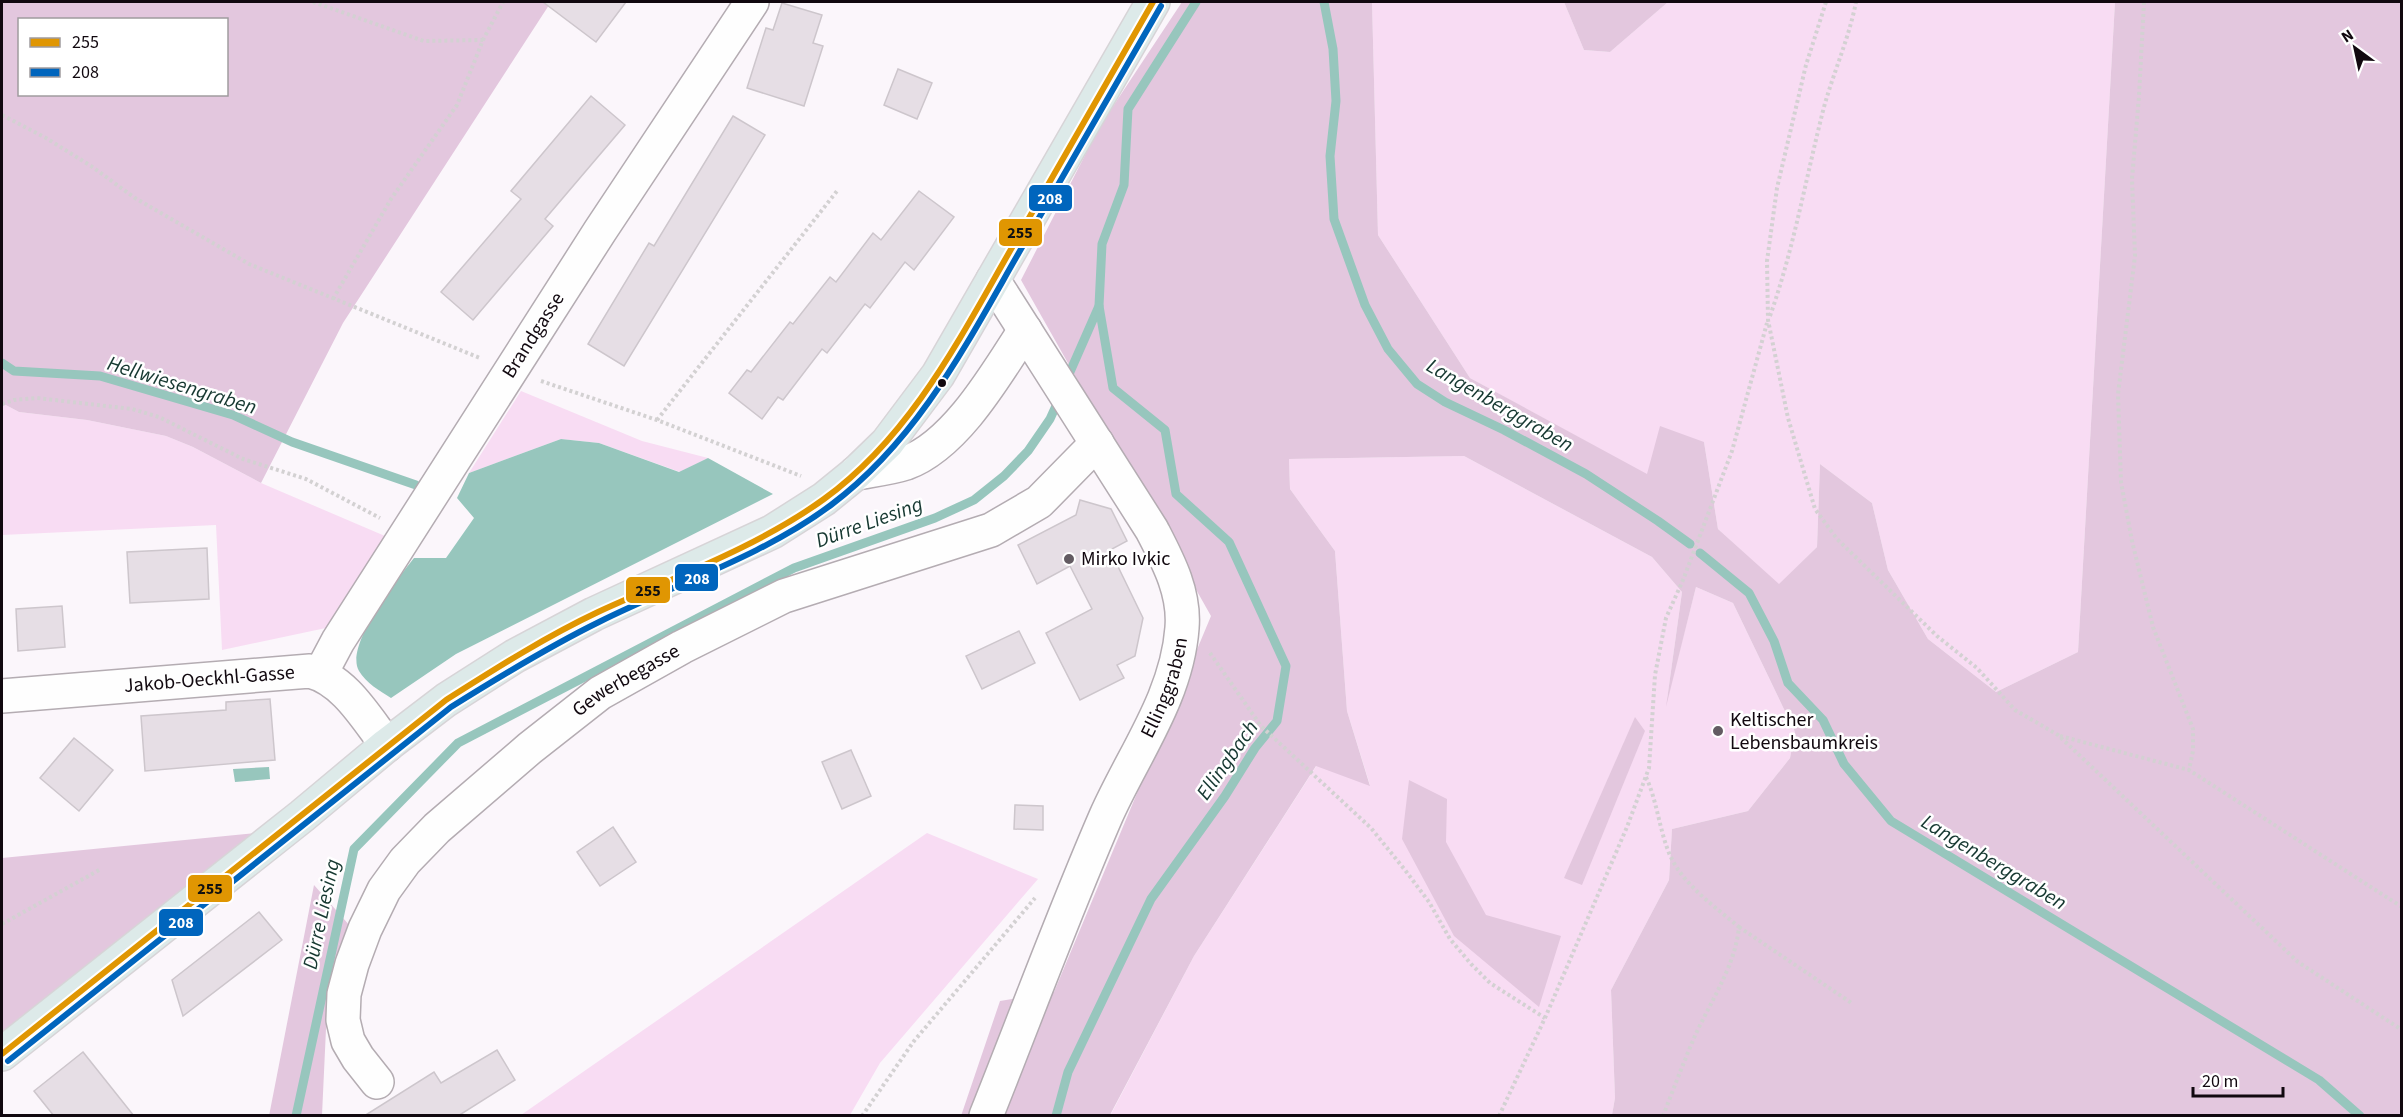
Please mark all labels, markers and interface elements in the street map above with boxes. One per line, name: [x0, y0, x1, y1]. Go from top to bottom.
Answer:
legend: [18, 18, 228, 96]
north arrow: [2325, 18, 2385, 78]
text: N: [2337, 24, 2358, 48]
text: 255: [72, 30, 99, 55]
text: 208: [72, 60, 99, 85]
line badge: 208: [1028, 184, 1073, 212]
text: 208: [1037, 188, 1063, 210]
line badge: 255: [998, 218, 1043, 247]
text: 255: [1007, 222, 1033, 244]
street label: Brandgasse: [495, 287, 571, 384]
water label: Hellwiesengraben: [104, 348, 260, 422]
water label: Langenberggraben: [1421, 351, 1579, 459]
unlabelled marker: [936, 377, 948, 389]
water label: Dürre Liesing: [811, 489, 927, 555]
place label: Mirko Ivkic: [1081, 545, 1170, 573]
marker: Mirko Ivkic: [1062, 552, 1076, 566]
line badge: 208: [674, 563, 719, 592]
text: 208: [684, 568, 710, 590]
line badge: 255: [625, 576, 671, 604]
text: 255: [635, 580, 661, 602]
street label: Ellinggraben: [1134, 635, 1195, 743]
street label: Gewerbegasse: [566, 637, 685, 724]
street label: Jakob-Oeckhl-Gasse: [123, 658, 296, 700]
place label: Keltischer Lebensbaumkreis: [1730, 706, 1878, 757]
water label: Ellingbach: [1189, 714, 1265, 806]
marker: Keltischer Lebensbaumkreis: [1711, 724, 1725, 738]
water label: Langenberggraben: [1916, 807, 2072, 917]
water label: Dürre Liesing: [295, 856, 347, 972]
line badge: 255: [187, 874, 233, 903]
text: 255: [197, 878, 223, 900]
line badge: 208: [158, 908, 204, 937]
text: 208: [168, 912, 194, 934]
scale bar: [2193, 1060, 2283, 1098]
text: 20 m: [2202, 1069, 2238, 1094]

